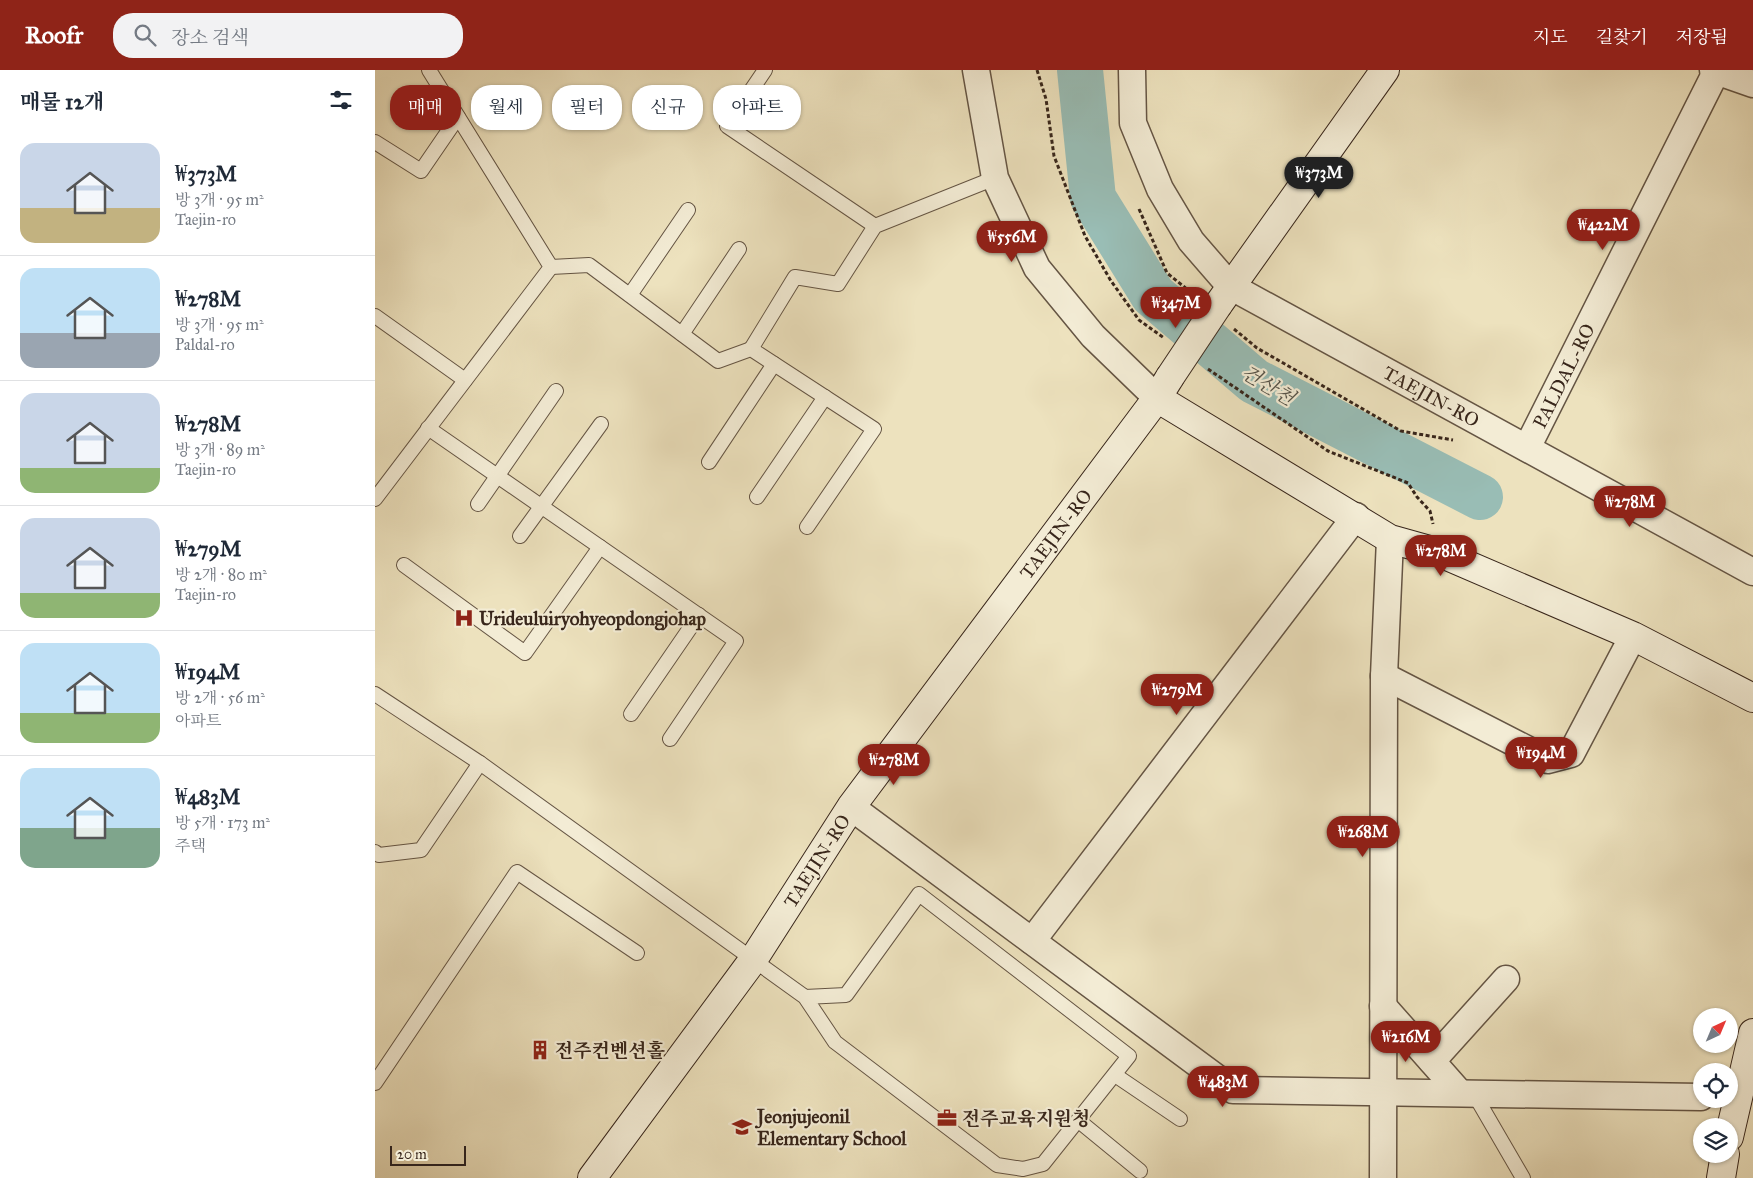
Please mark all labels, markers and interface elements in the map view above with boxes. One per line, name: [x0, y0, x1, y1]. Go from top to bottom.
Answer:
search box: [113, 13, 463, 58]
text: Roofr: [25, 20, 83, 50]
icon: search: [131, 21, 159, 49]
text: 장소 검색: [171, 26, 249, 49]
text: 지도: [1533, 26, 1568, 48]
text: 길찾기: [1596, 26, 1648, 48]
text: 저장됨: [1676, 26, 1728, 48]
chip: 매매: [390, 85, 461, 130]
chip: 월세: [471, 85, 542, 130]
chip: 필터: [552, 85, 622, 130]
chip: 신규: [632, 85, 703, 130]
chip: 아파트: [713, 85, 801, 130]
icon: filters: [327, 86, 355, 114]
text: 매물 12개: [20, 89, 104, 115]
pin: ₩373M: [1284, 156, 1354, 199]
text: ₩373M: [175, 161, 237, 187]
icon: home: [60, 163, 120, 223]
text: ₩373M: [1295, 163, 1343, 182]
text: 방 3개 · 95 m²: [175, 190, 264, 209]
pin: ₩422M: [1568, 208, 1638, 251]
text: Taejin-ro: [175, 210, 236, 229]
text: ₩422M: [1578, 215, 1628, 234]
pin: ₩556M: [977, 220, 1047, 263]
text: ₩556M: [988, 227, 1037, 246]
text: ₩278M: [175, 286, 241, 312]
pin: ₩347M: [1141, 286, 1211, 329]
icon: home: [60, 288, 120, 348]
text: ₩347M: [1151, 293, 1201, 312]
text: 방 3개 · 95 m²: [175, 315, 264, 334]
street label: PALDAL-RO: [1528, 320, 1599, 432]
text: Paldal-ro: [175, 335, 235, 354]
water label: 건산천: [1237, 360, 1300, 411]
street label: TAEJIN-RO: [1379, 361, 1484, 432]
text: ₩278M: [175, 411, 241, 437]
icon: home: [60, 413, 120, 473]
text: 방 3개 · 89 m²: [175, 440, 265, 459]
text: Taejin-ro: [175, 460, 236, 479]
street label: TAEJIN-RO: [1014, 484, 1096, 583]
pin: ₩278M: [1595, 486, 1665, 528]
text: ₩278M: [1605, 492, 1655, 511]
pin: ₩278M: [1406, 534, 1476, 577]
text: ₩279M: [175, 536, 241, 562]
icon: home: [60, 538, 120, 598]
text: ₩278M: [1416, 541, 1466, 560]
text: 방 2개 · 80 m²: [175, 565, 267, 584]
text: Taejin-ro: [175, 585, 236, 604]
hospital icon: Urideuluiryohyeopdongjohap: [453, 607, 475, 629]
place label: Urideuluiryohyeopdongjohap: [479, 607, 707, 631]
text: ₩194M: [175, 659, 240, 685]
icon: home: [60, 663, 120, 723]
pin: ₩279M: [1142, 674, 1212, 716]
text: ₩279M: [1152, 680, 1202, 699]
text: 방 2개 · 56 m²: [175, 688, 265, 707]
text: 아파트: [175, 711, 221, 730]
pin: ₩194M: [1506, 736, 1576, 779]
text: ₩194M: [1516, 743, 1566, 762]
pin: ₩278M: [859, 744, 929, 786]
text: ₩278M: [869, 750, 919, 769]
text: ₩483M: [175, 784, 240, 810]
icon: home: [60, 788, 120, 848]
street label: TAEJIN-RO: [778, 810, 855, 912]
text: 방 5개 · 173 m²: [175, 813, 270, 832]
pin: ₩268M: [1328, 816, 1398, 858]
text: ₩268M: [1338, 822, 1388, 841]
text: 주택: [175, 836, 206, 855]
north arrow: [1693, 1008, 1737, 1052]
map controls: [1693, 1008, 1738, 1163]
pin: ₩216M: [1371, 1020, 1441, 1063]
text: ₩216M: [1382, 1027, 1430, 1046]
building icon: 전주컨벤션홀: [529, 1039, 551, 1061]
place label: 전주컨벤션홀: [555, 1039, 665, 1062]
button: locate: [1693, 1063, 1738, 1108]
pin: ₩483M: [1188, 1066, 1258, 1108]
text: ₩483M: [1198, 1072, 1248, 1091]
place label: Jeonjujeonil Elementary School: [754, 1105, 907, 1151]
office icon: 전주교육지원청: [936, 1107, 958, 1129]
place label: 전주교육지원청: [962, 1107, 1090, 1130]
school or university icon: Jeonjujeonil Elementary School: [731, 1116, 753, 1138]
button: layers: [1693, 1118, 1738, 1163]
scale bar: [390, 1143, 466, 1166]
text: 20 m: [397, 1146, 427, 1163]

